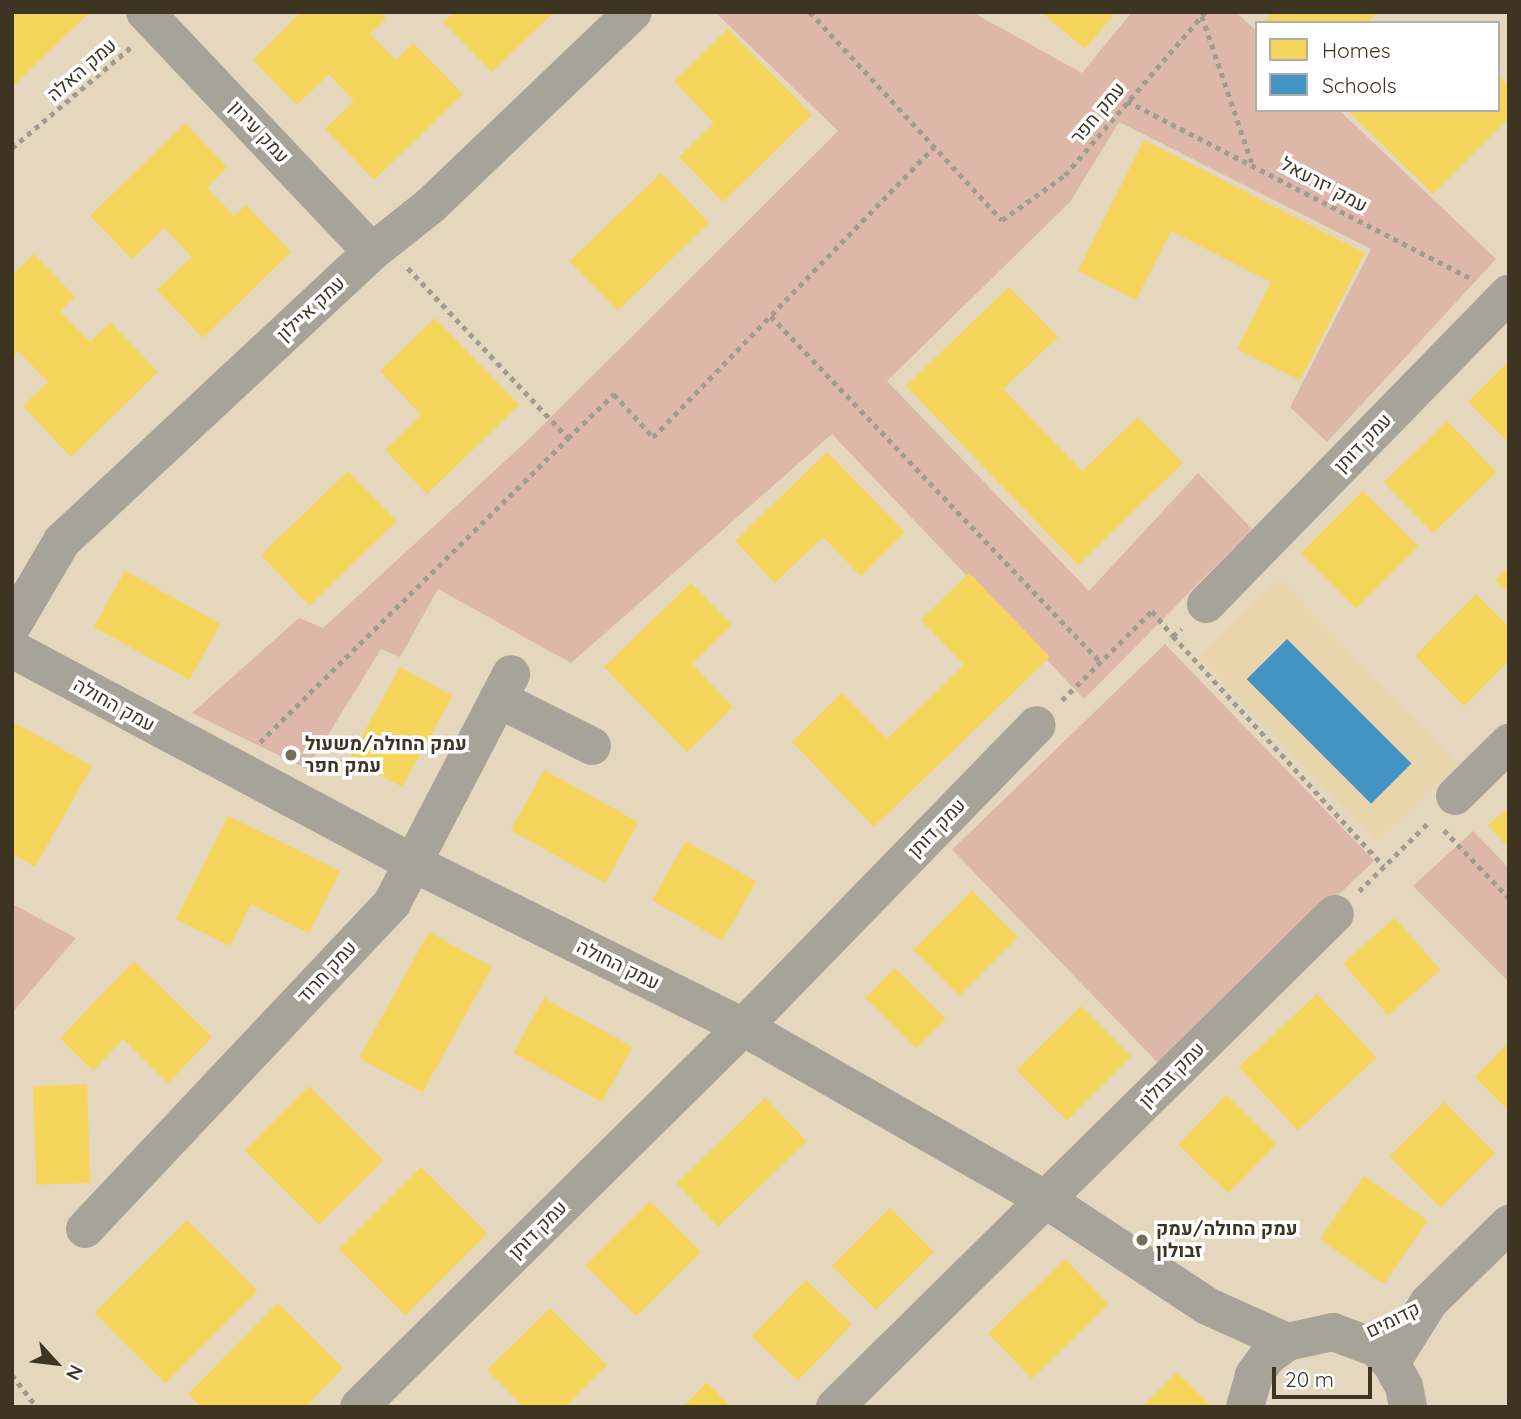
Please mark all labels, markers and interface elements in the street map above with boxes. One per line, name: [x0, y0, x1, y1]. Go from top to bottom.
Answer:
legend: [1255, 21, 1500, 112]
street label: עמק האלה: [43, 34, 121, 106]
text: Homes: [1322, 37, 1391, 63]
text: Schools: [1322, 72, 1397, 98]
street label: עמק חפר: [1066, 78, 1130, 148]
street label: עמק עירון: [224, 96, 294, 168]
street label: עמק יזרעאל: [1277, 153, 1371, 217]
street label: עמק איילון: [272, 272, 350, 346]
street label: עמק דותן: [1329, 409, 1397, 477]
street label: עמק החולה: [69, 673, 159, 737]
place label: עמק החולה/משעול עמק חפר: [305, 733, 467, 777]
marker: עמק החולה/משעול עמק חפר: [283, 747, 299, 763]
street label: עמק דותן: [903, 794, 971, 862]
street label: עמק החולה: [573, 935, 663, 995]
street label: עמק חרוד: [293, 936, 361, 1008]
street label: עמק זבולון: [1135, 1038, 1209, 1112]
street label: עמק דותן: [504, 1196, 572, 1264]
place label: עמק החולה/עמק זבולון: [1156, 1218, 1298, 1262]
marker: עמק החולה/עמק זבולון: [1134, 1232, 1150, 1248]
street label: קדומים: [1362, 1297, 1424, 1343]
north arrow: [21, 1328, 91, 1398]
scale bar: [1276, 1352, 1376, 1396]
text: N: [61, 1361, 89, 1384]
text: 20 m: [1285, 1366, 1334, 1392]

